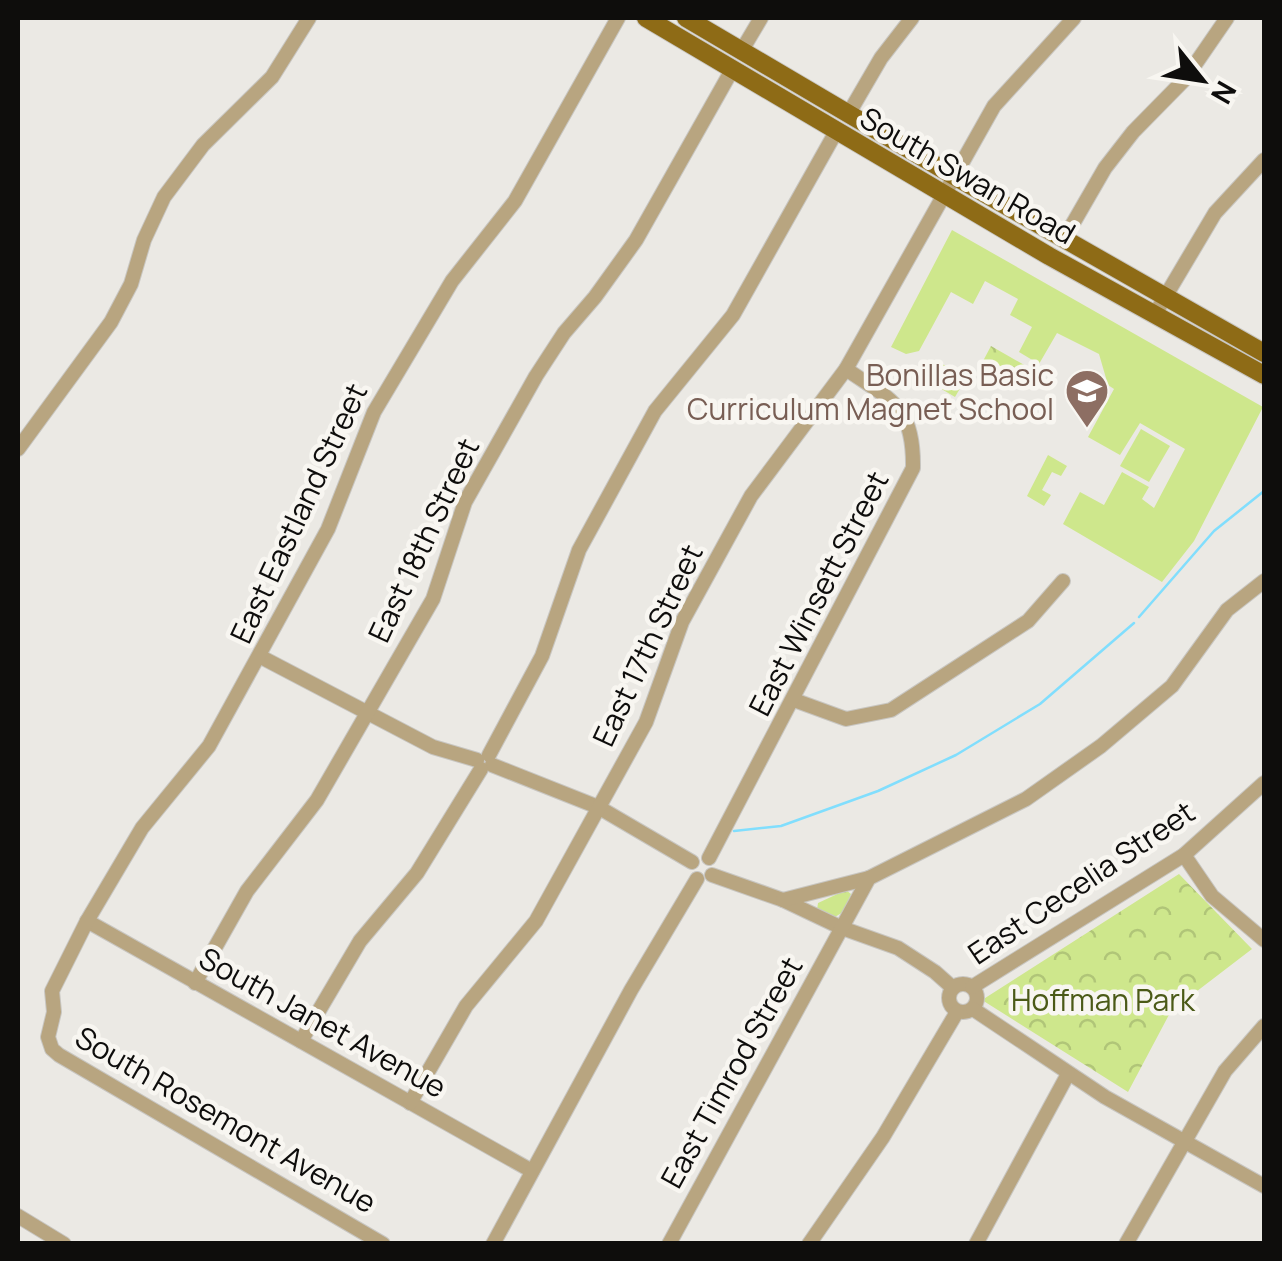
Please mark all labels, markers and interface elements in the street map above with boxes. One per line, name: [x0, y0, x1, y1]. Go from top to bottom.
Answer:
north arrow: [1152, 30, 1252, 130]
text: N: [1203, 75, 1246, 111]
street label: South Swan Road: [853, 97, 1083, 253]
place label: Bonillas Basic Curriculum Magnet School: [687, 354, 1054, 429]
school or university icon: Bonillas Basic Curriculum Magnet School: [1064, 368, 1110, 429]
street label: East Eastland Street: [220, 376, 376, 650]
street label: East 18th Street: [358, 431, 488, 649]
street label: East Winsett Street: [739, 464, 897, 722]
street label: East 17th Street: [582, 537, 712, 753]
street label: East Cecelia Street: [960, 791, 1202, 973]
street label: South Janet Avenue: [192, 937, 454, 1107]
street label: East Timrod Street: [651, 949, 811, 1195]
park label: Hoffman Park: [1011, 979, 1196, 1020]
street label: South Rosemont Avenue: [68, 1016, 384, 1222]

